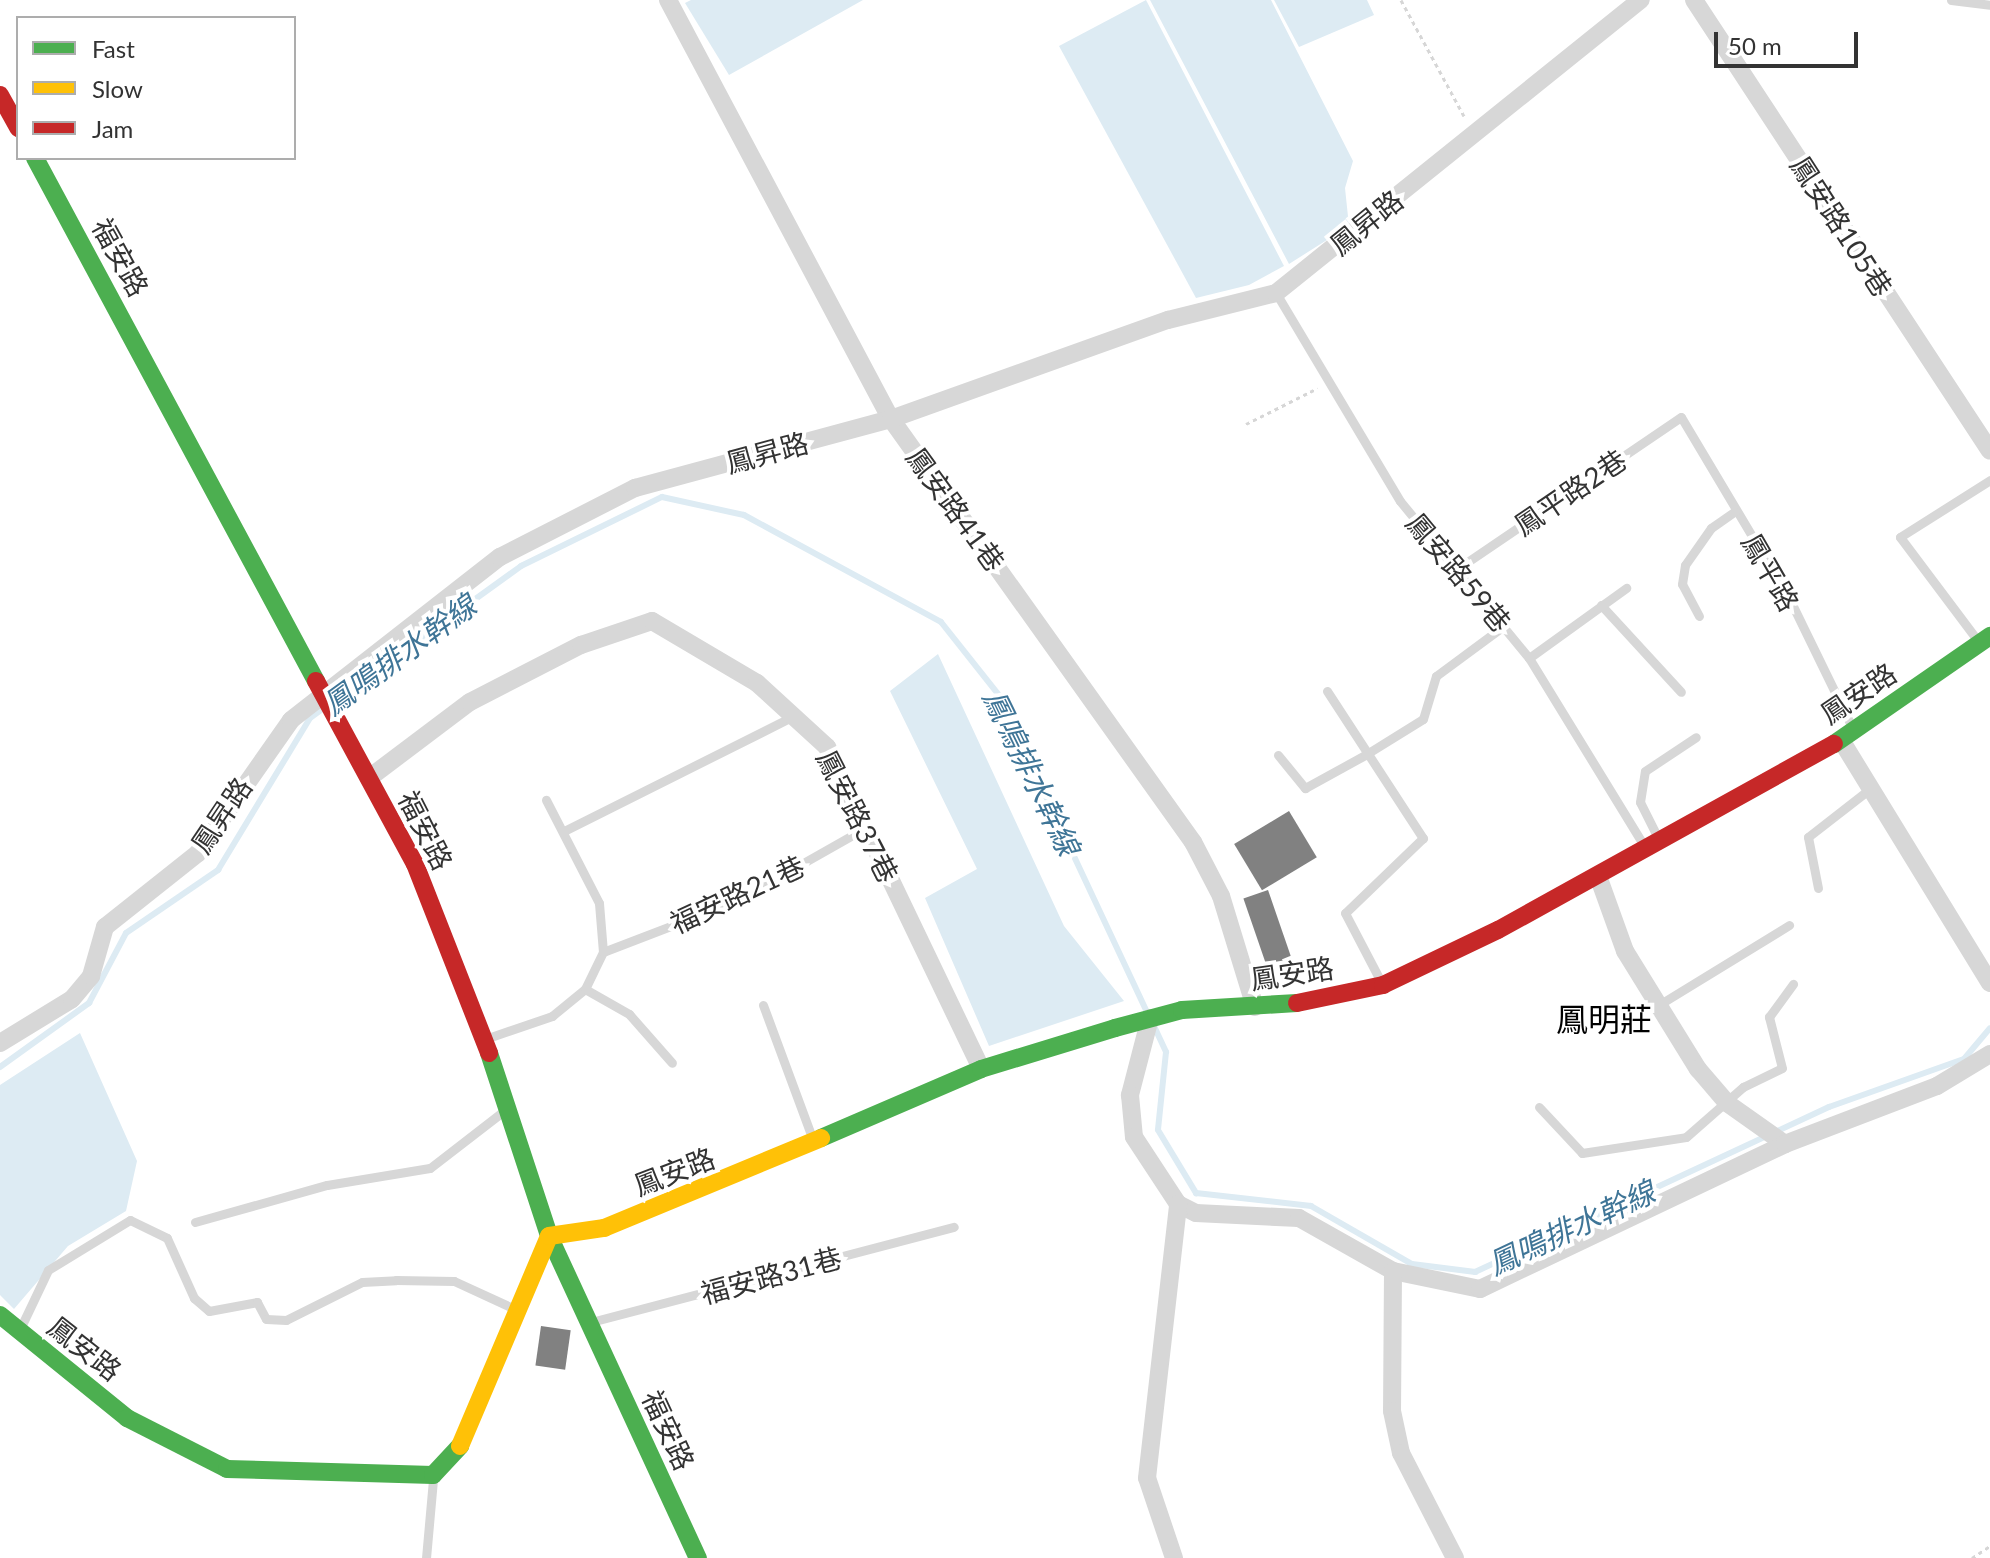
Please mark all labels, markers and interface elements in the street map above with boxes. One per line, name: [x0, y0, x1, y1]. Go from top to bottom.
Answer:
legend: [16, 16, 296, 160]
scale bar: [1718, 16, 1862, 66]
text: 50 m: [1728, 31, 1782, 60]
text: Fast: [92, 34, 135, 63]
text: Slow: [92, 74, 143, 103]
text: Jam: [92, 114, 133, 143]
street label: 鳳安路105巷: [1784, 149, 1900, 303]
street label: 鳳昇路: [1323, 183, 1409, 261]
street label: 福安路: [86, 212, 156, 302]
street label: 鳳昇路: [722, 425, 812, 479]
street label: 鳳安路41巷: [900, 441, 1012, 577]
street label: 鳳平路2巷: [1507, 442, 1633, 542]
street label: 鳳安路59巷: [1400, 506, 1518, 638]
street label: 鳳平路: [1735, 527, 1807, 617]
water label: 鳳鳴排水幹線: [316, 587, 482, 721]
street label: 鳳安路: [1814, 656, 1902, 730]
water label: 鳳鳴排水幹線: [976, 683, 1088, 861]
street label: 鳳安路37巷: [810, 744, 906, 888]
street label: 鳳昇路: [184, 771, 258, 859]
street label: 福安路: [392, 785, 460, 875]
street label: 福安路21巷: [664, 848, 810, 940]
street label: 鳳安路: [1248, 951, 1336, 995]
district label: 鳳明莊: [1556, 1000, 1652, 1038]
street label: 鳳安路: [629, 1140, 719, 1202]
water label: 鳳鳴排水幹線: [1482, 1173, 1660, 1281]
street label: 福安路31巷: [697, 1240, 845, 1310]
street label: 鳳安路: [42, 1309, 128, 1387]
street label: 福安路: [636, 1385, 702, 1475]

